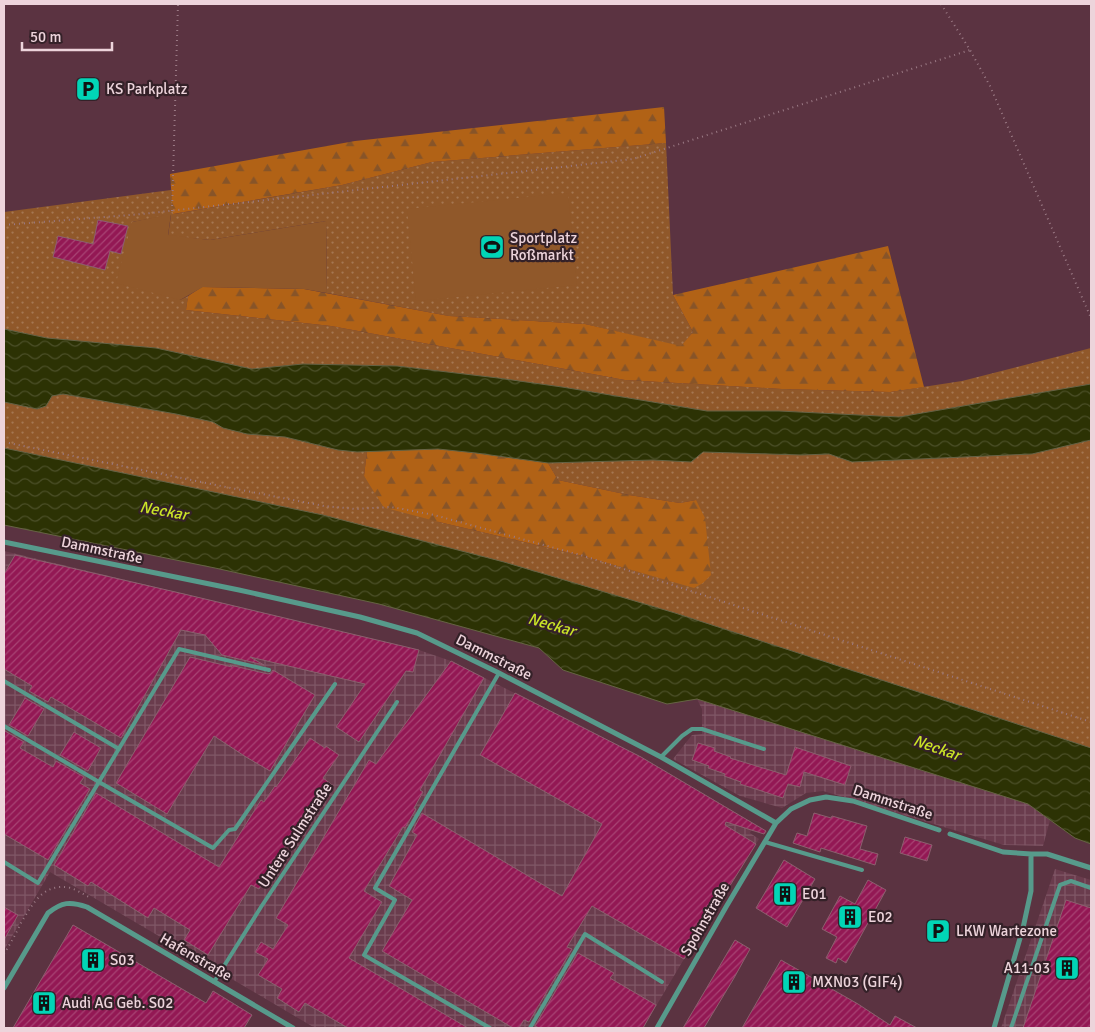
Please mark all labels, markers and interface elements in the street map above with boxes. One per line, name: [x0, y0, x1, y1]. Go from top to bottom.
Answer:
scale bar: [22, 20, 112, 52]
text: 50 m: [30, 28, 61, 46]
parking icon: KS Parkplatz: [75, 76, 101, 102]
place label: KS Parkplatz: [106, 80, 188, 98]
place label: Sportplatz Roßmarkt: [510, 229, 577, 264]
sports icon: Sportplatz Roßmarkt: [479, 234, 505, 260]
water label: Neckar: [138, 497, 191, 525]
street label: Dammstraße: [60, 533, 144, 567]
water label: Neckar: [526, 609, 580, 642]
street label: Dammstraße: [453, 630, 535, 684]
water label: Neckar: [911, 731, 965, 766]
street label: Untere Sulmstraße: [254, 779, 336, 891]
street label: Dammstraße: [851, 781, 935, 823]
street label: Spohnstraße: [677, 879, 733, 959]
building icon: E01: [772, 881, 798, 907]
place label: E01: [802, 885, 827, 903]
building icon: E02: [837, 904, 863, 930]
place label: E02: [868, 908, 893, 926]
parking icon: LKW Wartezone: [925, 918, 951, 944]
place label: LKW Wartezone: [956, 922, 1057, 940]
street label: Hafenstraße: [157, 929, 235, 985]
building icon: S03: [80, 947, 106, 973]
place label: S03: [110, 951, 135, 969]
building icon: A11-03: [1054, 955, 1080, 981]
place label: A11-03: [1004, 959, 1050, 977]
building icon: MXN03 (GIF4): [781, 969, 807, 995]
place label: MXN03 (GIF4): [812, 973, 903, 991]
building icon: Audi AG Geb. S02: [31, 990, 57, 1016]
place label: Audi AG Geb. S02: [62, 994, 173, 1012]

